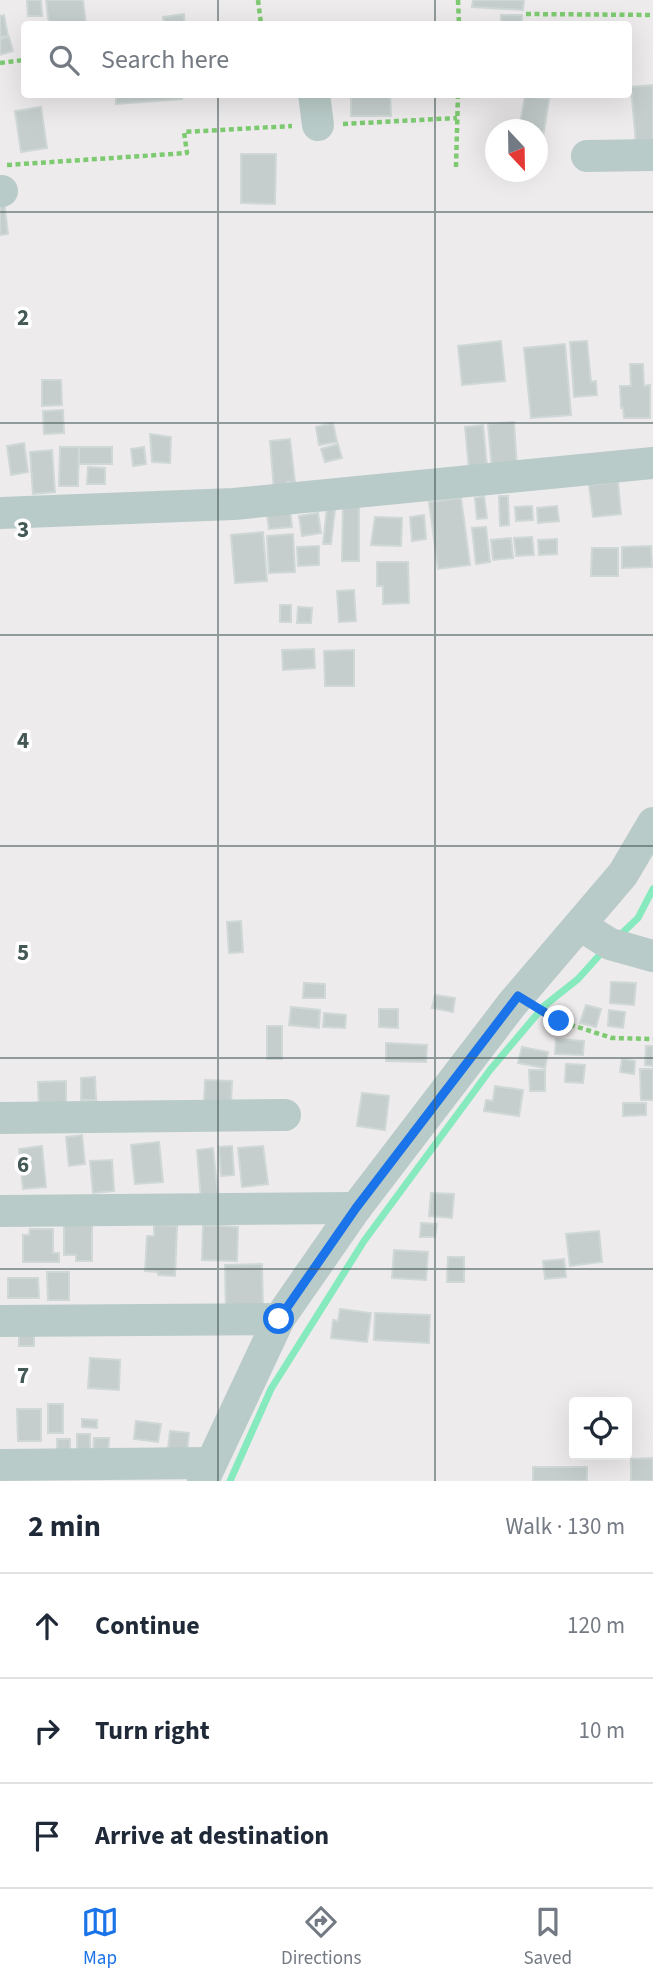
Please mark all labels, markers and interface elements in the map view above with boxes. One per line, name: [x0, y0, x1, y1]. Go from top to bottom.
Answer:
search box: [21, 21, 632, 98]
icon: search: [45, 41, 83, 79]
text: Search here: [101, 41, 229, 78]
north arrow: [485, 119, 548, 182]
text: 2: [17, 301, 29, 334]
text: 3: [17, 513, 29, 546]
text: 4: [17, 724, 29, 757]
text: 5: [17, 936, 29, 969]
route end: [543, 1005, 574, 1036]
text: 6: [17, 1148, 29, 1181]
route start: [263, 1303, 294, 1334]
text: 7: [17, 1359, 29, 1392]
map controls: [569, 1397, 632, 1460]
button: locate: [569, 1397, 632, 1460]
text: 2 min: [28, 1505, 101, 1548]
text: Walk · 130 m: [506, 1510, 625, 1543]
icon: ahead: [28, 1607, 66, 1645]
text: Continue: [95, 1607, 200, 1644]
text: 120 m: [567, 1609, 625, 1642]
icon: right: [28, 1712, 66, 1750]
text: Turn right: [95, 1712, 210, 1749]
text: 10 m: [578, 1714, 625, 1747]
icon: arrive: [28, 1817, 66, 1855]
text: Arrive at destination: [95, 1817, 329, 1854]
tab: Map: [81, 1903, 119, 1972]
tab: Directions: [281, 1903, 361, 1972]
tab: Saved: [523, 1903, 572, 1972]

